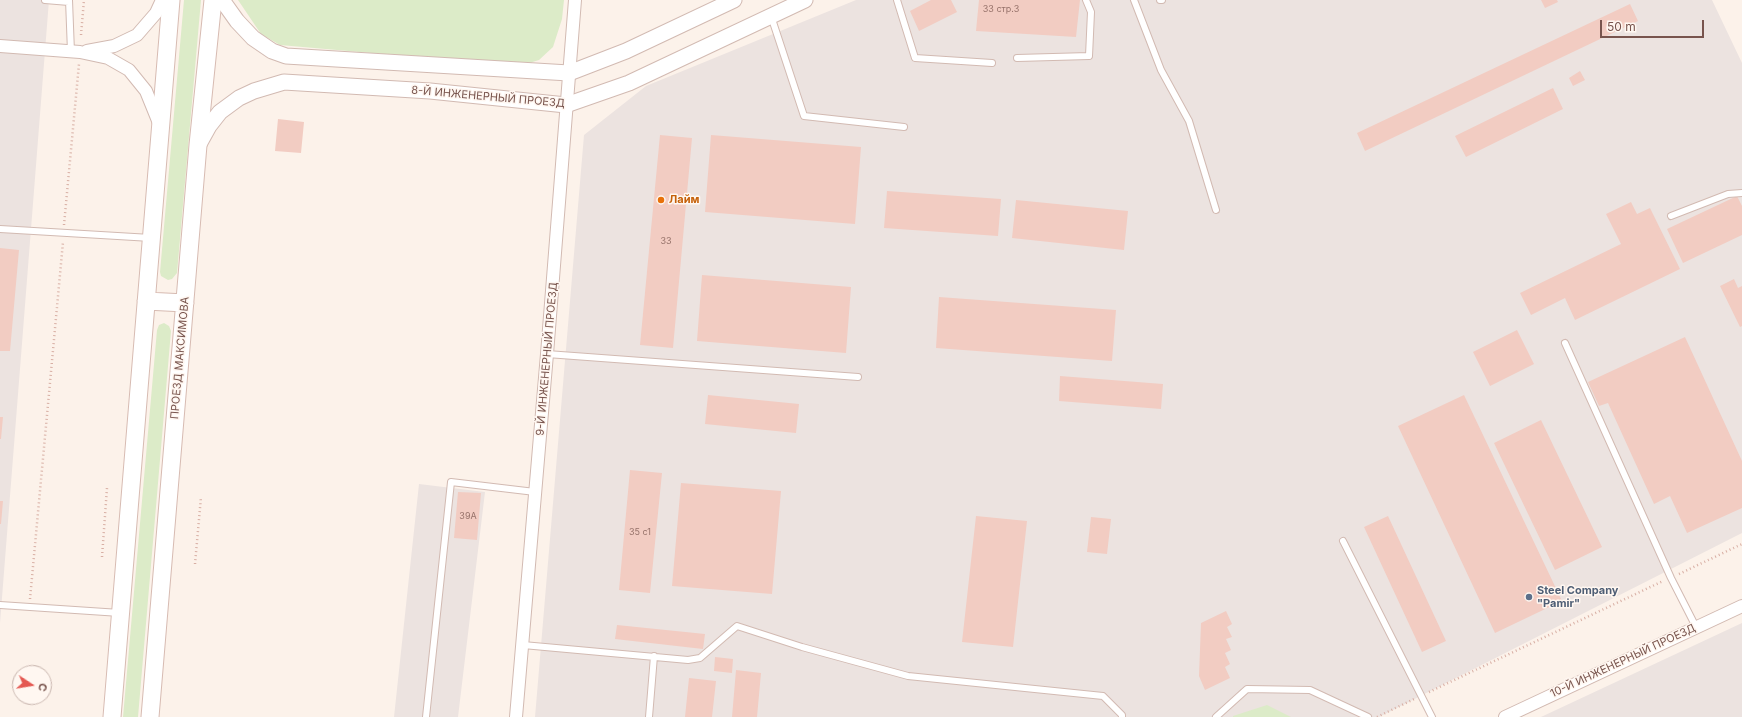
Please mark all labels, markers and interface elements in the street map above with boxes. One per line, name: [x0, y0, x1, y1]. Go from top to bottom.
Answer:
house number: 33 стр.3: [983, 4, 1019, 14]
scale bar: [1602, 12, 1706, 38]
text: 50 m: [1607, 19, 1636, 34]
street label: 8-Й ИНЖЕНЕРНЫЙ ПРОЕЗД: [411, 84, 565, 110]
place label: Лайм: [669, 193, 699, 207]
marker: Лайм: [656, 195, 666, 205]
house number: 33: [660, 236, 672, 246]
street label: 9-Й ИНЖЕНЕРНЫЙ ПРОЕЗД: [534, 282, 560, 436]
street label: ПРОЕЗД МАКСИМОВА: [168, 296, 192, 420]
house number: 39А: [459, 511, 477, 521]
house number: 35 с1: [629, 527, 651, 537]
place label: Steel Company "Pamir": [1537, 584, 1618, 610]
marker: Steel Company "Pamir": [1524, 592, 1534, 602]
street label: 10-Й ИНЖЕНЕРНЫЙ ПРОЕЗД: [1548, 622, 1698, 700]
north arrow: [12, 665, 52, 705]
text: С: [35, 682, 50, 693]

